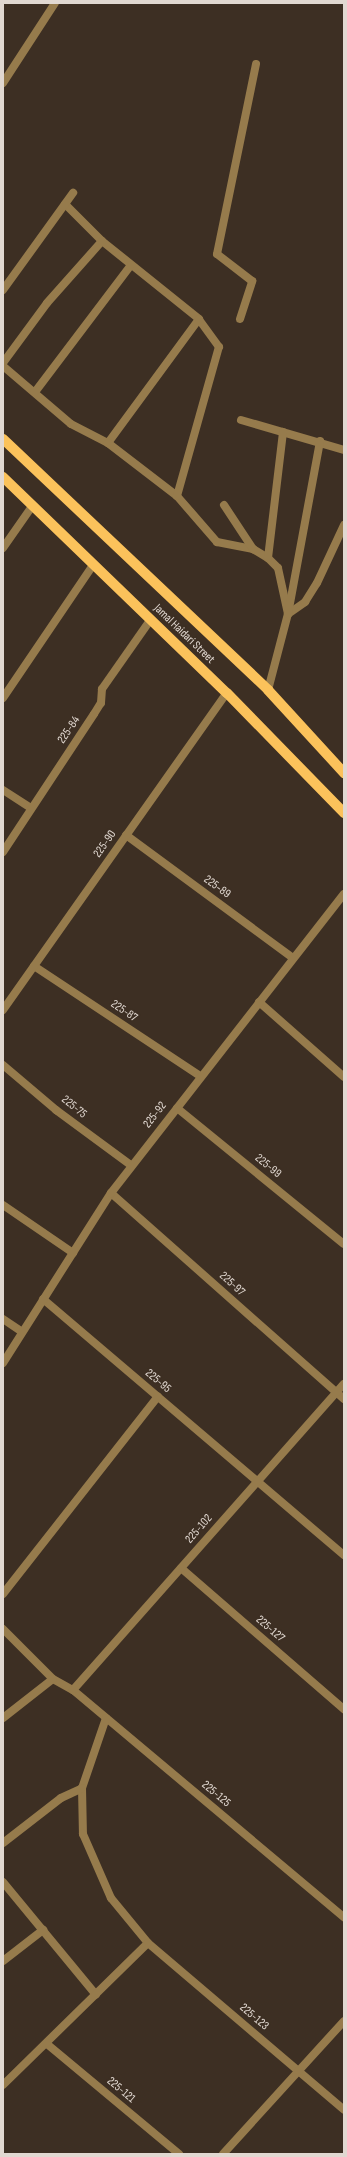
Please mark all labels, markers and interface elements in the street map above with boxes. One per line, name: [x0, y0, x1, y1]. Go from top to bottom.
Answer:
street label: Jamal Haidari Street: [151, 601, 217, 667]
street label: 225-84: [55, 714, 83, 746]
street label: 225-90: [91, 828, 119, 860]
street label: 225-89: [201, 872, 233, 902]
street label: 225-87: [108, 997, 140, 1025]
street label: 225-75: [58, 1093, 90, 1121]
street label: 225-92: [140, 1099, 170, 1131]
street label: 225-99: [252, 1151, 284, 1181]
street label: 225-97: [216, 1269, 248, 1299]
street label: 225-95: [142, 1366, 174, 1396]
street label: 225-102: [183, 1512, 215, 1546]
street label: 225-127: [253, 1613, 287, 1645]
street label: 225-125: [199, 1778, 233, 1810]
street label: 225-123: [237, 2001, 271, 2033]
street label: 225-121: [104, 2074, 138, 2106]

